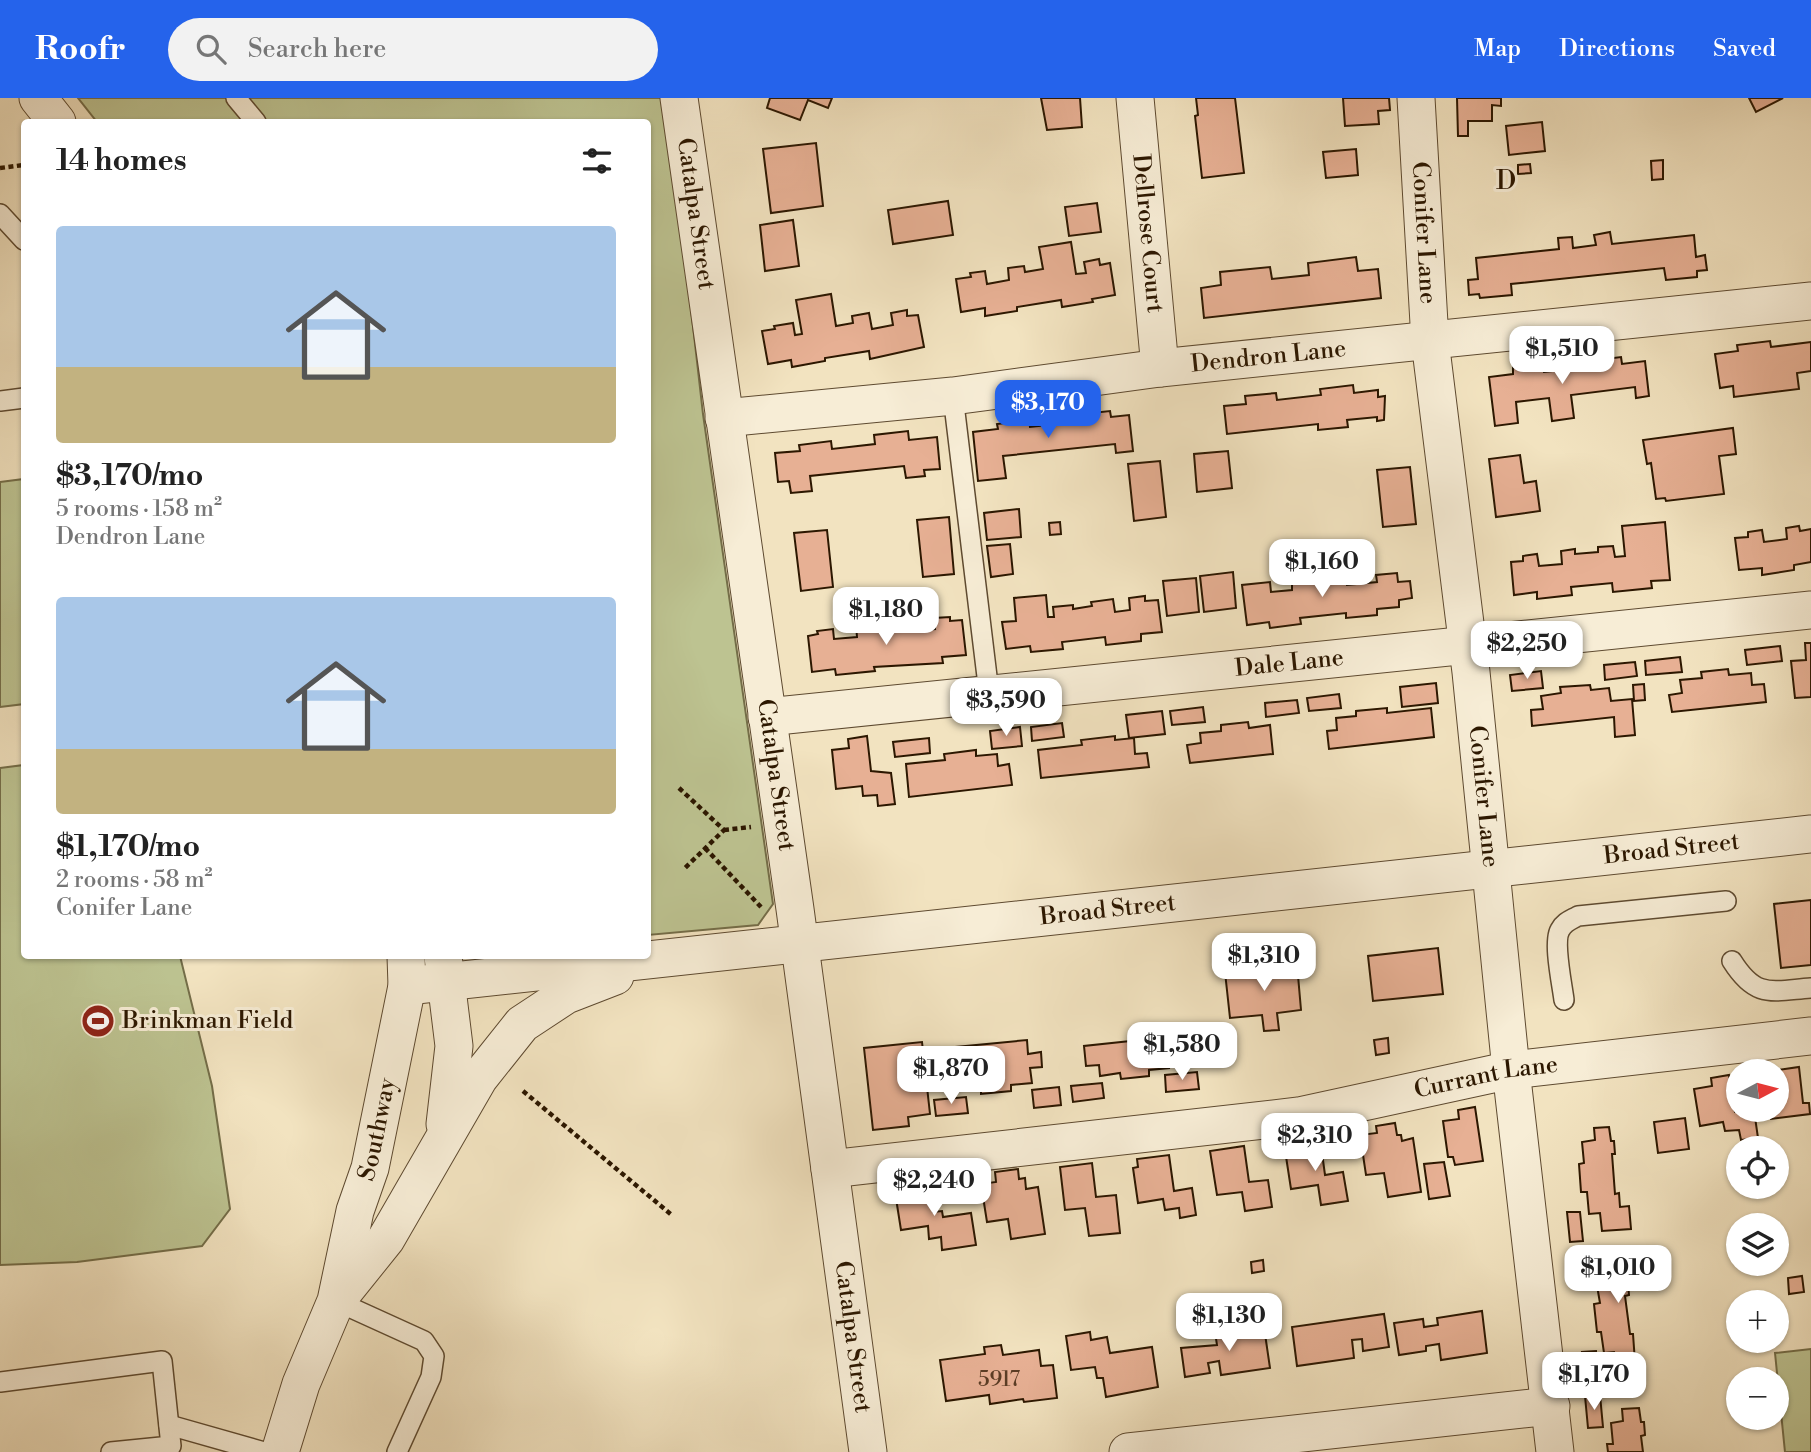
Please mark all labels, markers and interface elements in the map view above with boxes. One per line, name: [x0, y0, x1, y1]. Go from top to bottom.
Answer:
search box: [168, 18, 658, 81]
text: Roofr: [35, 29, 126, 70]
icon: search: [192, 30, 230, 68]
text: Search here: [248, 33, 386, 65]
text: Map: [1474, 34, 1521, 64]
text: Directions: [1559, 34, 1675, 64]
text: Saved: [1713, 34, 1776, 64]
street label: Catalpa Street: [670, 136, 721, 292]
text: 14 homes: [56, 142, 187, 180]
icon: filters: [578, 142, 616, 180]
street label: Dellrose Court: [1125, 153, 1170, 315]
street label: Conifer Lane: [1405, 161, 1443, 305]
district label: D: [1496, 165, 1518, 197]
icon: home: [273, 272, 399, 398]
pin: $1,510: [1505, 327, 1619, 386]
street label: Dendron Lane: [1189, 334, 1348, 380]
text: $1,510: [1525, 335, 1599, 363]
pin: $3,170: [991, 380, 1105, 440]
text: $3,170: [1011, 389, 1085, 417]
text: $3,170/mo: [56, 457, 203, 495]
text: 5 rooms · 158 m²: [56, 495, 222, 523]
text: Dendron Lane: [56, 523, 205, 551]
pin: $1,160: [1265, 540, 1379, 599]
text: $1,160: [1285, 548, 1359, 576]
pin: $1,180: [829, 588, 943, 647]
text: $1,180: [849, 596, 923, 624]
pin: $2,250: [1470, 622, 1584, 681]
text: $2,250: [1487, 630, 1567, 658]
icon: home: [273, 643, 399, 769]
street label: Dale Lane: [1233, 643, 1345, 684]
pin: $3,590: [949, 678, 1063, 738]
text: $3,590: [966, 687, 1046, 715]
street label: Catalpa Street: [750, 697, 802, 853]
street label: Conifer Lane: [1461, 724, 1506, 869]
street label: Broad Street: [1601, 827, 1742, 871]
text: $1,170/mo: [56, 828, 200, 866]
text: 2 rooms · 58 m²: [56, 866, 213, 894]
street label: Broad Street: [1037, 888, 1178, 932]
text: Conifer Lane: [56, 894, 192, 922]
pin: $1,310: [1207, 934, 1321, 993]
text: $1,310: [1228, 942, 1300, 970]
sports icon: Brinkman Field: [79, 1002, 117, 1040]
place label: Brinkman Field: [121, 1006, 294, 1036]
pin: $1,580: [1125, 1023, 1239, 1082]
text: $1,580: [1143, 1031, 1221, 1059]
pin: $1,870: [894, 1046, 1008, 1106]
street label: Currant Lane: [1411, 1050, 1559, 1106]
text: $1,870: [913, 1055, 989, 1083]
north arrow: [1726, 1059, 1788, 1122]
map controls: [1726, 1059, 1789, 1430]
street label: Southway: [352, 1075, 403, 1185]
pin: $2,310: [1258, 1114, 1372, 1173]
text: $2,310: [1277, 1122, 1353, 1150]
button: locate: [1726, 1136, 1789, 1199]
pin: $2,240: [877, 1158, 991, 1218]
text: $2,240: [893, 1167, 975, 1195]
button: layers: [1726, 1213, 1789, 1276]
pin: $1,010: [1561, 1246, 1675, 1305]
text: $1,010: [1580, 1254, 1656, 1282]
street label: Catalpa Street: [827, 1259, 878, 1415]
button: +: [1726, 1290, 1789, 1353]
pin: $1,130: [1172, 1294, 1286, 1353]
text: $1,130: [1192, 1302, 1266, 1330]
pin: $1,170: [1537, 1352, 1651, 1412]
text: $1,170: [1558, 1361, 1630, 1389]
house number: 5917: [978, 1367, 1020, 1393]
button: −: [1726, 1367, 1789, 1430]

